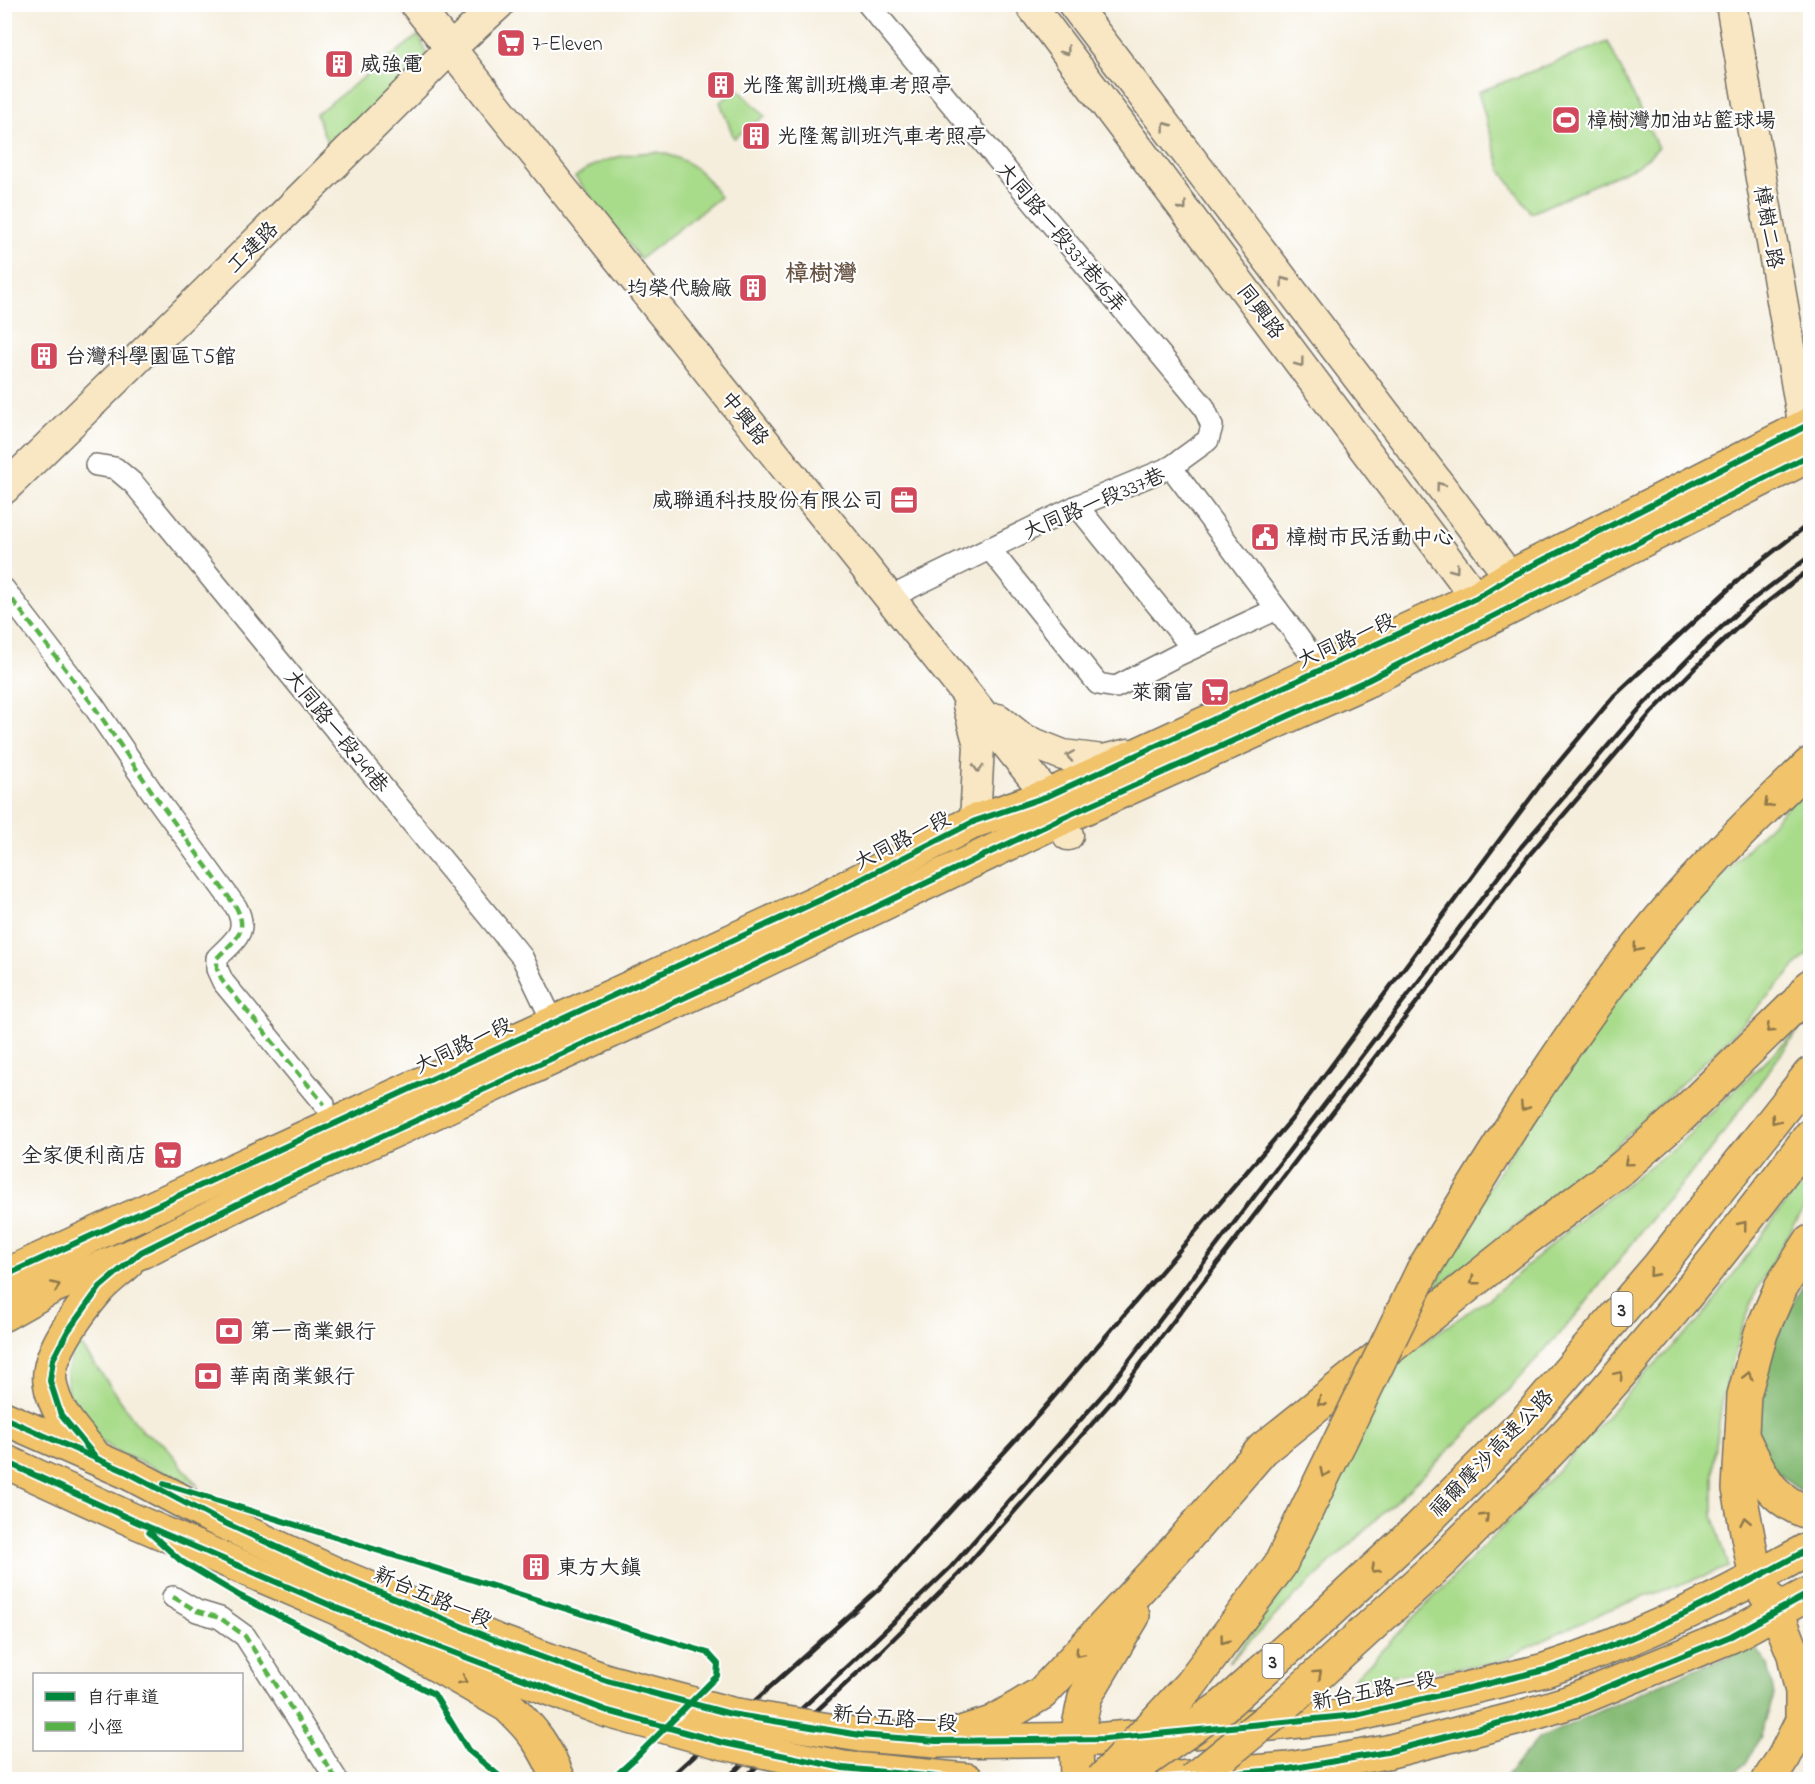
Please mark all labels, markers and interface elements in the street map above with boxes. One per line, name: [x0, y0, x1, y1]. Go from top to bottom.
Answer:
supermarket icon: 7-Eleven: [495, 27, 527, 59]
place label: 7-Eleven: [532, 30, 603, 60]
one-way arrow: [1058, 45, 1069, 56]
building icon: 威強電: [323, 48, 355, 80]
place label: 威強電: [360, 51, 423, 81]
building icon: 光隆駕訓班機車考照亭: [705, 69, 737, 101]
place label: 光隆駕訓班機車考照亭: [742, 72, 952, 102]
sports icon: 樟樹灣加油站籃球場: [1550, 104, 1582, 136]
place label: 樟樹灣加油站籃球場: [1587, 107, 1776, 137]
building icon: 光隆駕訓班汽車考照亭: [740, 120, 772, 152]
one-way arrow: [1162, 122, 1173, 133]
place label: 光隆駕訓班汽車考照亭: [777, 123, 987, 153]
street label: 大同路一段337巷16弄: [988, 156, 1133, 320]
street label: 樟樹二路: [1745, 183, 1789, 271]
one-way arrow: [1175, 201, 1186, 212]
street label: 工建路: [221, 216, 286, 281]
district label: 樟樹灣: [785, 258, 857, 293]
building icon: 均榮代驗廠: [737, 272, 769, 304]
place label: 均榮代驗廠: [627, 275, 732, 305]
one-way arrow: [1280, 277, 1291, 288]
street label: 同興路: [1228, 278, 1290, 346]
building icon: 台灣科學園區T5館: [28, 340, 60, 372]
place label: 台灣科學園區T5館: [65, 343, 236, 373]
one-way arrow: [1293, 356, 1304, 367]
street label: 中興路: [712, 385, 775, 453]
street label: 大同路一段337巷: [1019, 461, 1171, 548]
one-way arrow: [1437, 482, 1448, 493]
office icon: 威聯通科技股份有限公司: [888, 484, 920, 516]
place label: 威聯通科技股份有限公司: [652, 487, 883, 517]
public building icon: 樟樹市民活動中心: [1249, 521, 1281, 553]
place label: 樟樹市民活動中心: [1286, 524, 1454, 554]
one-way arrow: [1448, 563, 1459, 574]
street label: 大同路一段: [1293, 607, 1401, 677]
street label: 大同路一段249巷: [276, 664, 395, 801]
supermarket icon: 萊爾富: [1199, 676, 1231, 708]
place label: 萊爾富: [1131, 679, 1194, 709]
one-way arrow: [1065, 750, 1075, 762]
one-way arrow: [971, 764, 984, 773]
one-way arrow: [1765, 797, 1776, 808]
street label: 大同路一段: [849, 805, 956, 879]
one-way arrow: [1633, 941, 1644, 952]
street label: 大同路一段: [410, 1011, 518, 1083]
one-way arrow: [1767, 1021, 1778, 1032]
one-way arrow: [1519, 1101, 1531, 1111]
one-way arrow: [1771, 1114, 1782, 1125]
supermarket icon: 全家便利商店: [152, 1139, 184, 1171]
place label: 全家便利商店: [21, 1142, 147, 1172]
one-way arrow: [1624, 1155, 1635, 1166]
one-way arrow: [1735, 1221, 1746, 1232]
one-way arrow: [1649, 1266, 1660, 1277]
one-way arrow: [1469, 1273, 1480, 1284]
one-way arrow: [49, 1281, 60, 1293]
road number: 3: [1612, 1292, 1632, 1326]
bank icon: 第一商業銀行: [213, 1315, 245, 1347]
place label: 第一商業銀行: [250, 1318, 376, 1348]
bank icon: 華南商業銀行: [192, 1360, 224, 1392]
place label: 華南商業銀行: [229, 1363, 355, 1393]
one-way arrow: [1611, 1371, 1622, 1382]
one-way arrow: [1741, 1372, 1754, 1382]
street label: 福爾摩沙高速公路: [1423, 1384, 1562, 1525]
one-way arrow: [1317, 1395, 1328, 1406]
one-way arrow: [1319, 1467, 1331, 1478]
one-way arrow: [1478, 1513, 1489, 1523]
one-way arrow: [1739, 1516, 1752, 1526]
building icon: 東方大鎮: [520, 1551, 552, 1583]
place label: 東方大鎮: [557, 1554, 641, 1584]
street label: 新台五路一段: [368, 1560, 496, 1637]
one-way arrow: [1371, 1562, 1382, 1573]
one-way arrow: [1220, 1633, 1231, 1644]
road number: 3: [1262, 1644, 1284, 1678]
one-way arrow: [1075, 1647, 1086, 1657]
street label: 新台五路一段: [1310, 1665, 1439, 1719]
one-way arrow: [1311, 1670, 1322, 1681]
legend: [33, 1673, 243, 1751]
one-way arrow: [457, 1673, 467, 1684]
text: 自行車道: [87, 1686, 159, 1712]
street label: 新台五路一段: [831, 1700, 959, 1740]
text: 小徑: [87, 1716, 123, 1742]

